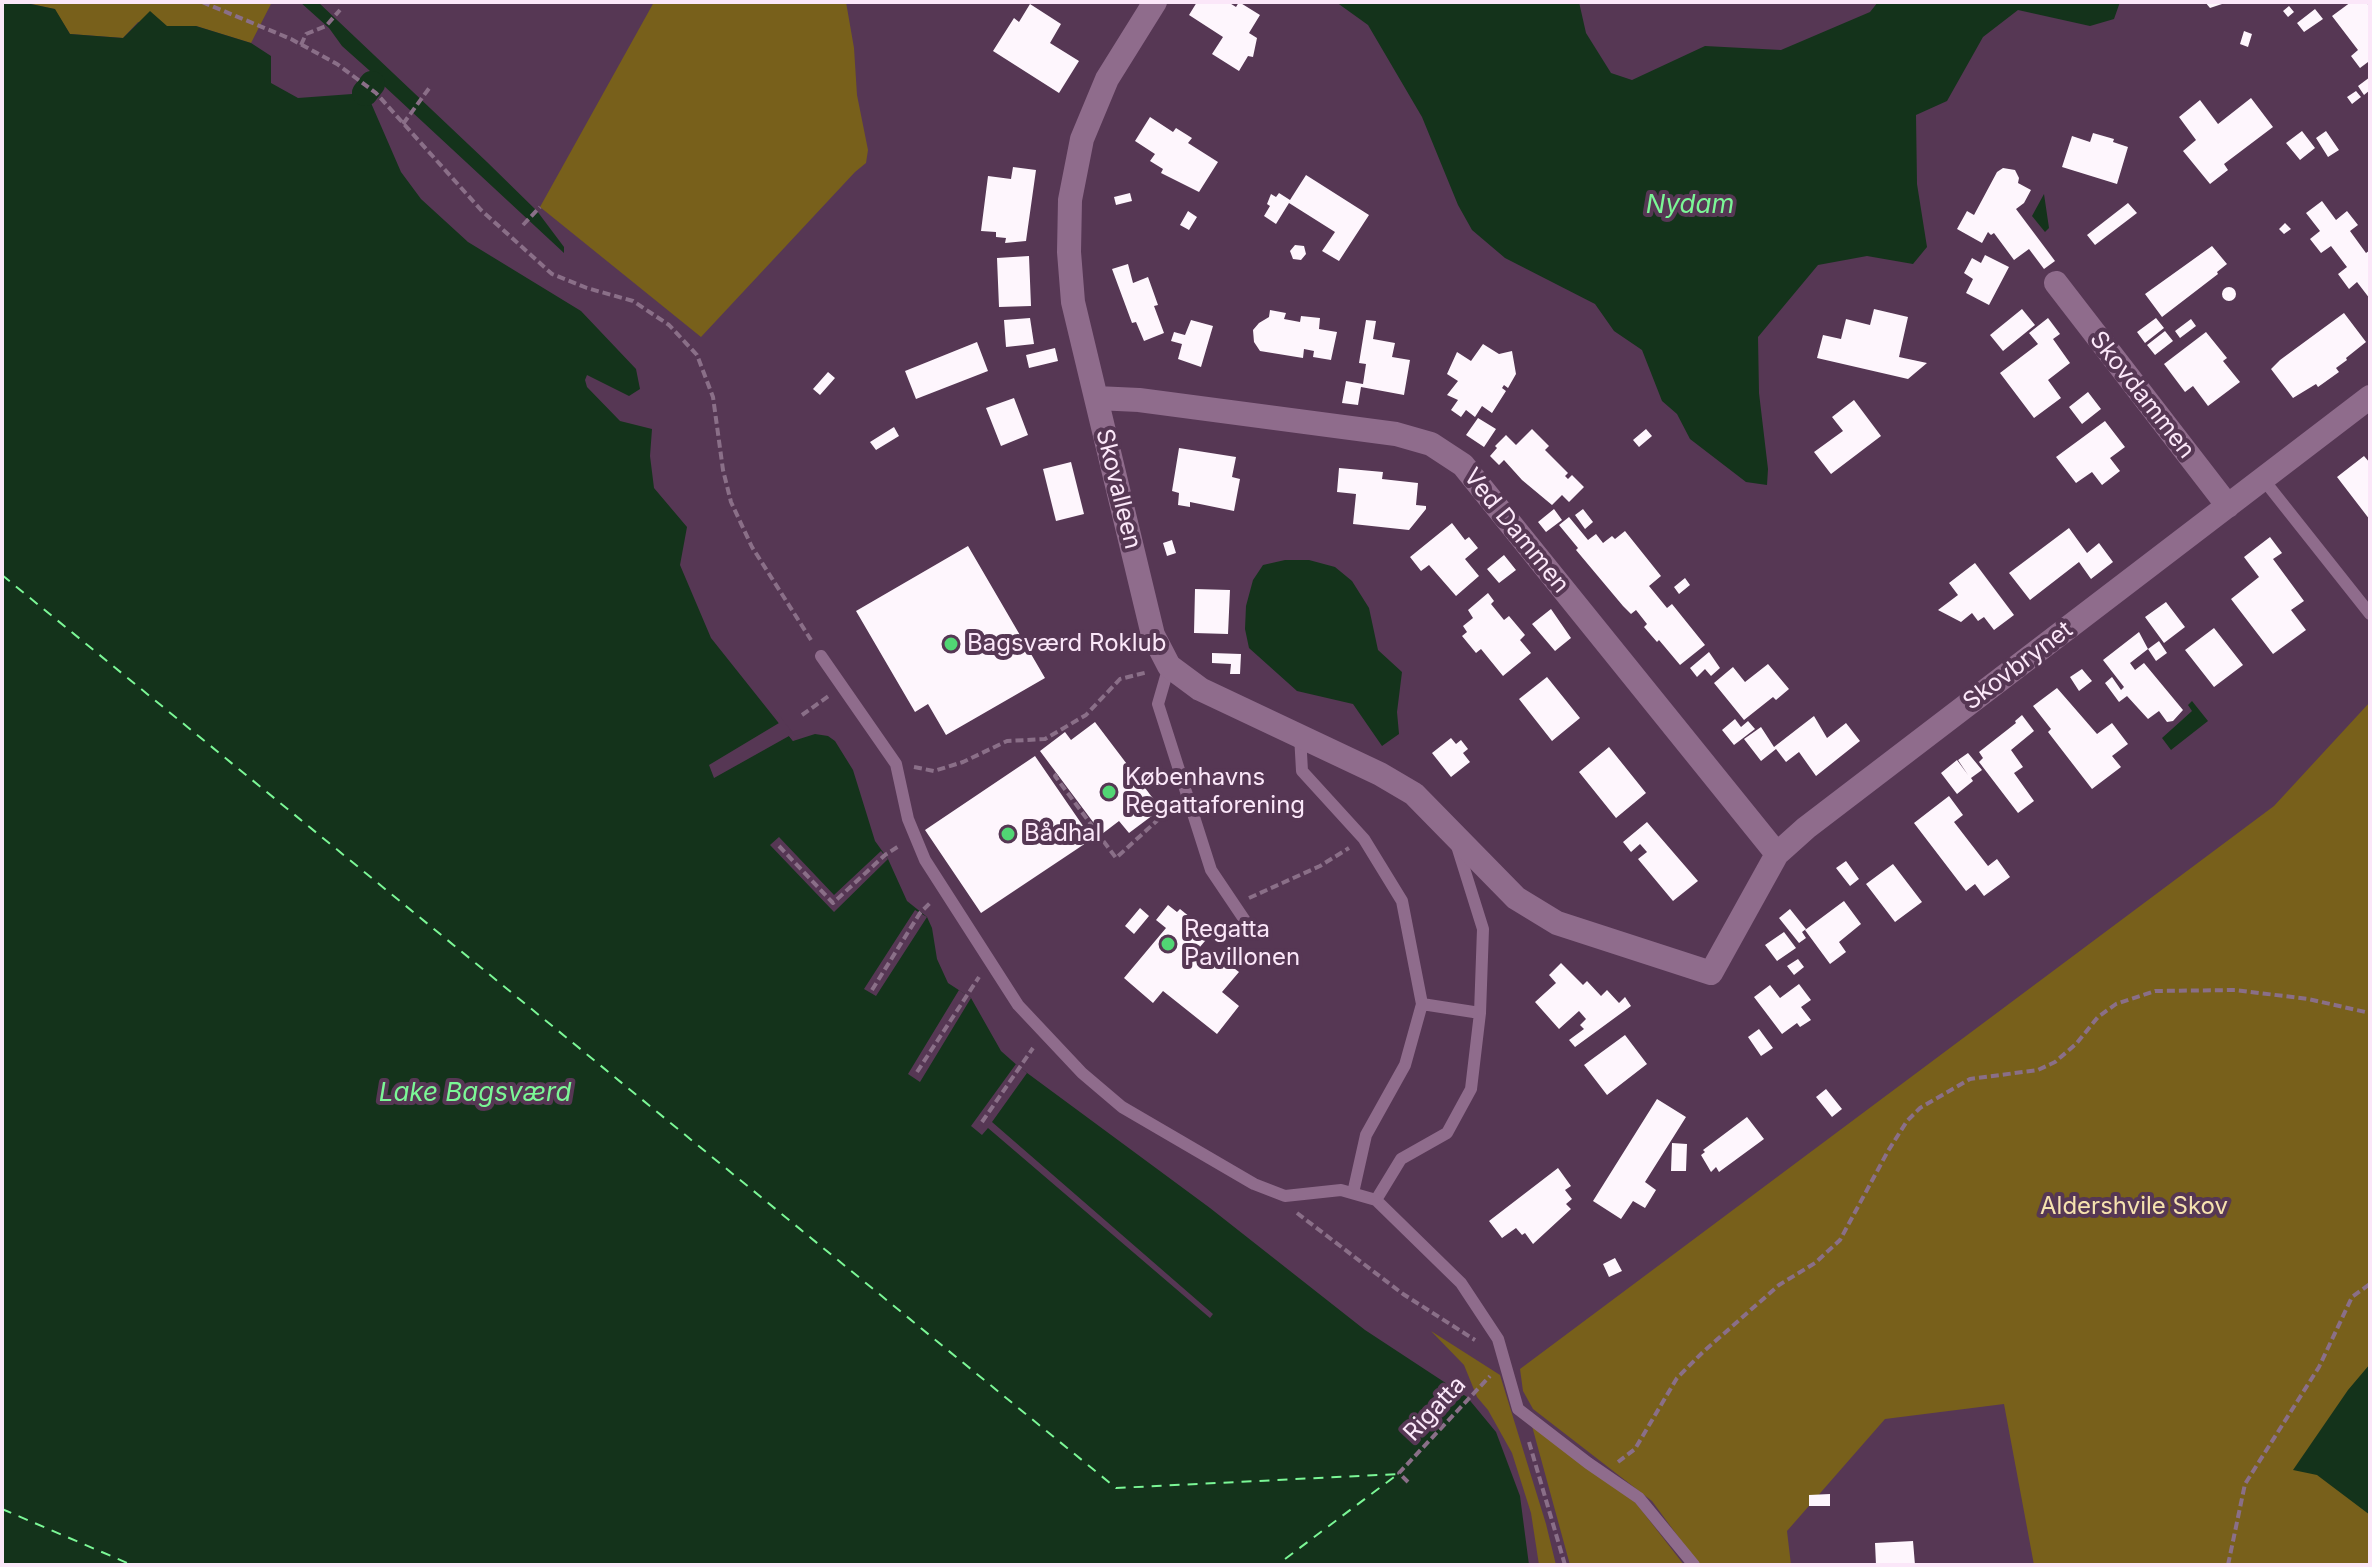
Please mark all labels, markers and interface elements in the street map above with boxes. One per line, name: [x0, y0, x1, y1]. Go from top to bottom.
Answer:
water label: Nydam: [1646, 189, 1734, 221]
street label: Skovdammen: [2083, 326, 2201, 464]
street label: Skovalleen: [1089, 426, 1147, 552]
street label: Ved Dammen: [1457, 463, 1575, 599]
street label: Skovbrynet: [1958, 616, 2078, 716]
place label: Bagsværd Roklub: [967, 630, 1166, 658]
marker: Bagsværd Roklub: [942, 635, 960, 653]
place label: Københavns Regattaforening: [1125, 764, 1305, 820]
marker: Københavns Regattaforening: [1100, 783, 1118, 801]
place label: Bådhal: [1024, 820, 1101, 848]
marker: Bådhal: [999, 825, 1017, 843]
place label: Regatta Pavillonen: [1184, 916, 1300, 972]
marker: Regatta Pavillonen: [1159, 935, 1177, 953]
water label: Lake Bagsværd: [379, 1077, 571, 1109]
park label: Aldershvile Skov: [2040, 1193, 2228, 1221]
street label: Rigatta: [1398, 1371, 1472, 1447]

